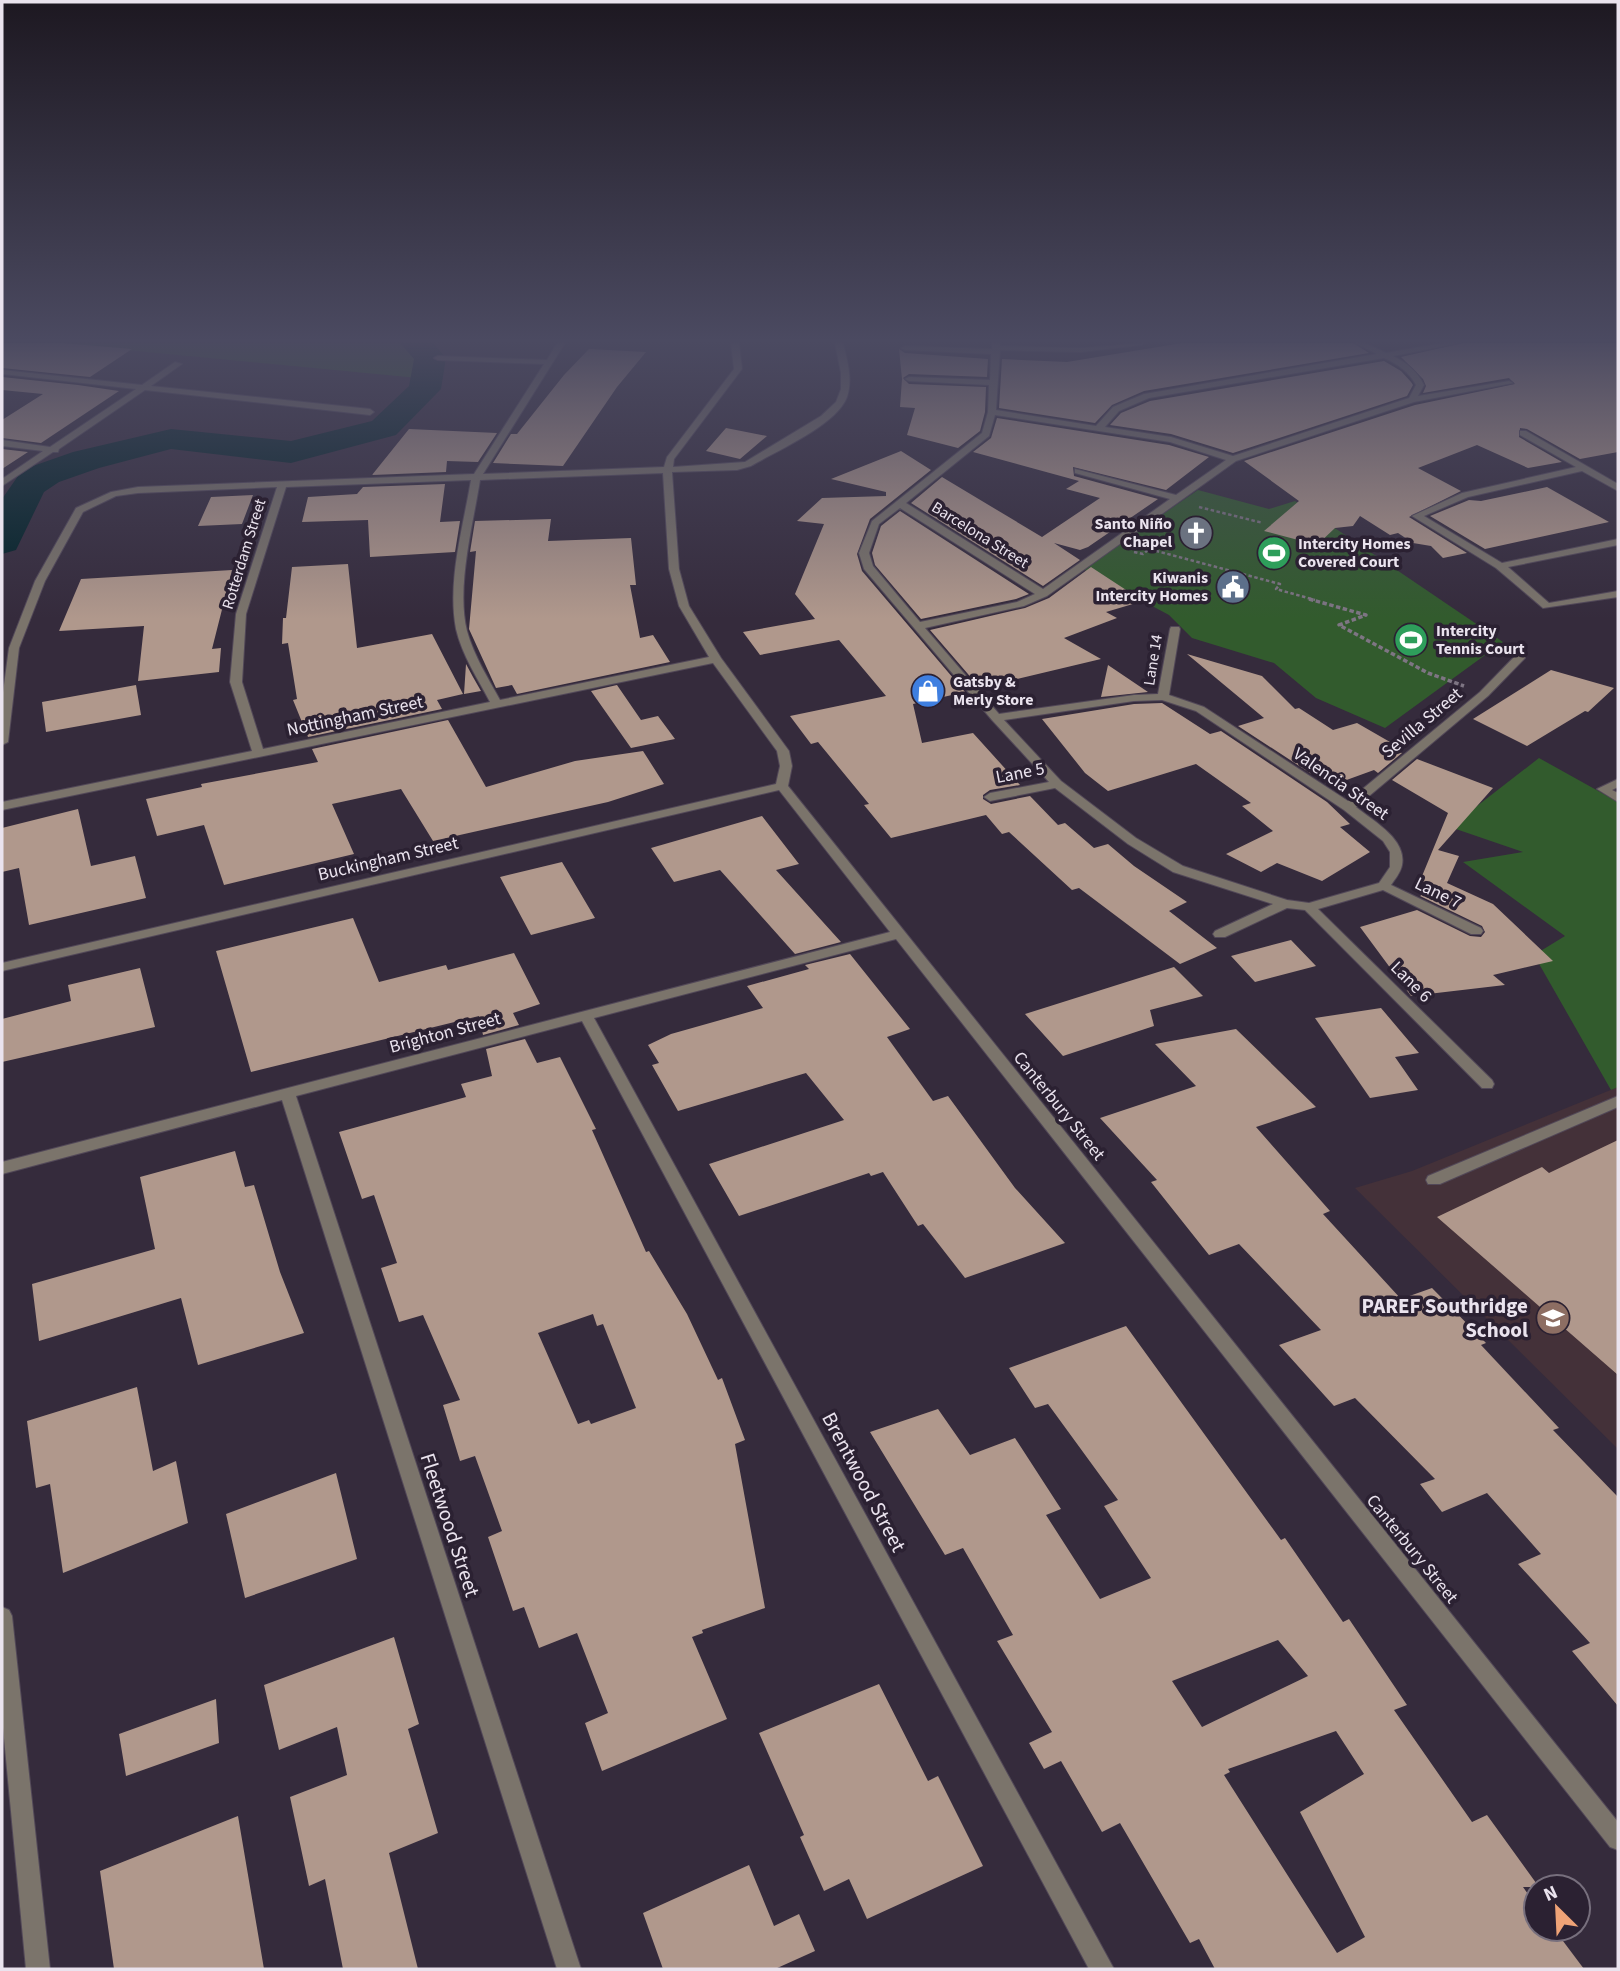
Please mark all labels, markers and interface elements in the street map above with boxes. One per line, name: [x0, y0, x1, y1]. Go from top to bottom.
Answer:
street label: Rotterdam Street: [217, 496, 271, 612]
street label: Barcelona Street: [927, 496, 1033, 574]
place label: Santo Niño Chapel: [1095, 513, 1172, 553]
church icon: Santo Niño Chapel: [1177, 514, 1215, 552]
place label: Intercity Homes Covered Court: [1298, 533, 1411, 573]
sports icon: Intercity Homes Covered Court: [1255, 534, 1293, 572]
place label: Kiwanis Intercity Homes: [1095, 567, 1208, 607]
public building icon: Kiwanis Intercity Homes: [1214, 568, 1252, 606]
place label: Intercity Tennis Court: [1436, 620, 1525, 660]
sports icon: Intercity Tennis Court: [1392, 621, 1430, 659]
street label: Lane 14: [1138, 633, 1168, 687]
place label: Gatsby & Merly Store: [953, 671, 1034, 711]
shop icon: Gatsby & Merly Store: [909, 672, 947, 710]
street label: Sevilla Street: [1376, 682, 1468, 764]
street label: Nottingham Street: [285, 689, 425, 743]
street label: Valencia Street: [1288, 742, 1394, 826]
street label: Lane 5: [993, 756, 1047, 790]
street label: Buckingham Street: [315, 831, 461, 887]
street label: Lane 7: [1410, 871, 1466, 915]
street label: Lane 6: [1385, 956, 1437, 1008]
street label: Brighton Street: [387, 1006, 503, 1060]
street label: Canterbury Street: [1007, 1046, 1111, 1166]
place label: PAREF Southridge School: [1362, 1291, 1528, 1345]
school or university icon: PAREF Southridge School: [1534, 1299, 1572, 1337]
street label: Brentwood Street: [814, 1407, 914, 1557]
street label: Fleetwood Street: [413, 1449, 487, 1601]
street label: Canterbury Street: [1360, 1489, 1464, 1609]
north arrow: [1522, 1873, 1592, 1943]
text: N: [1539, 1879, 1562, 1909]

